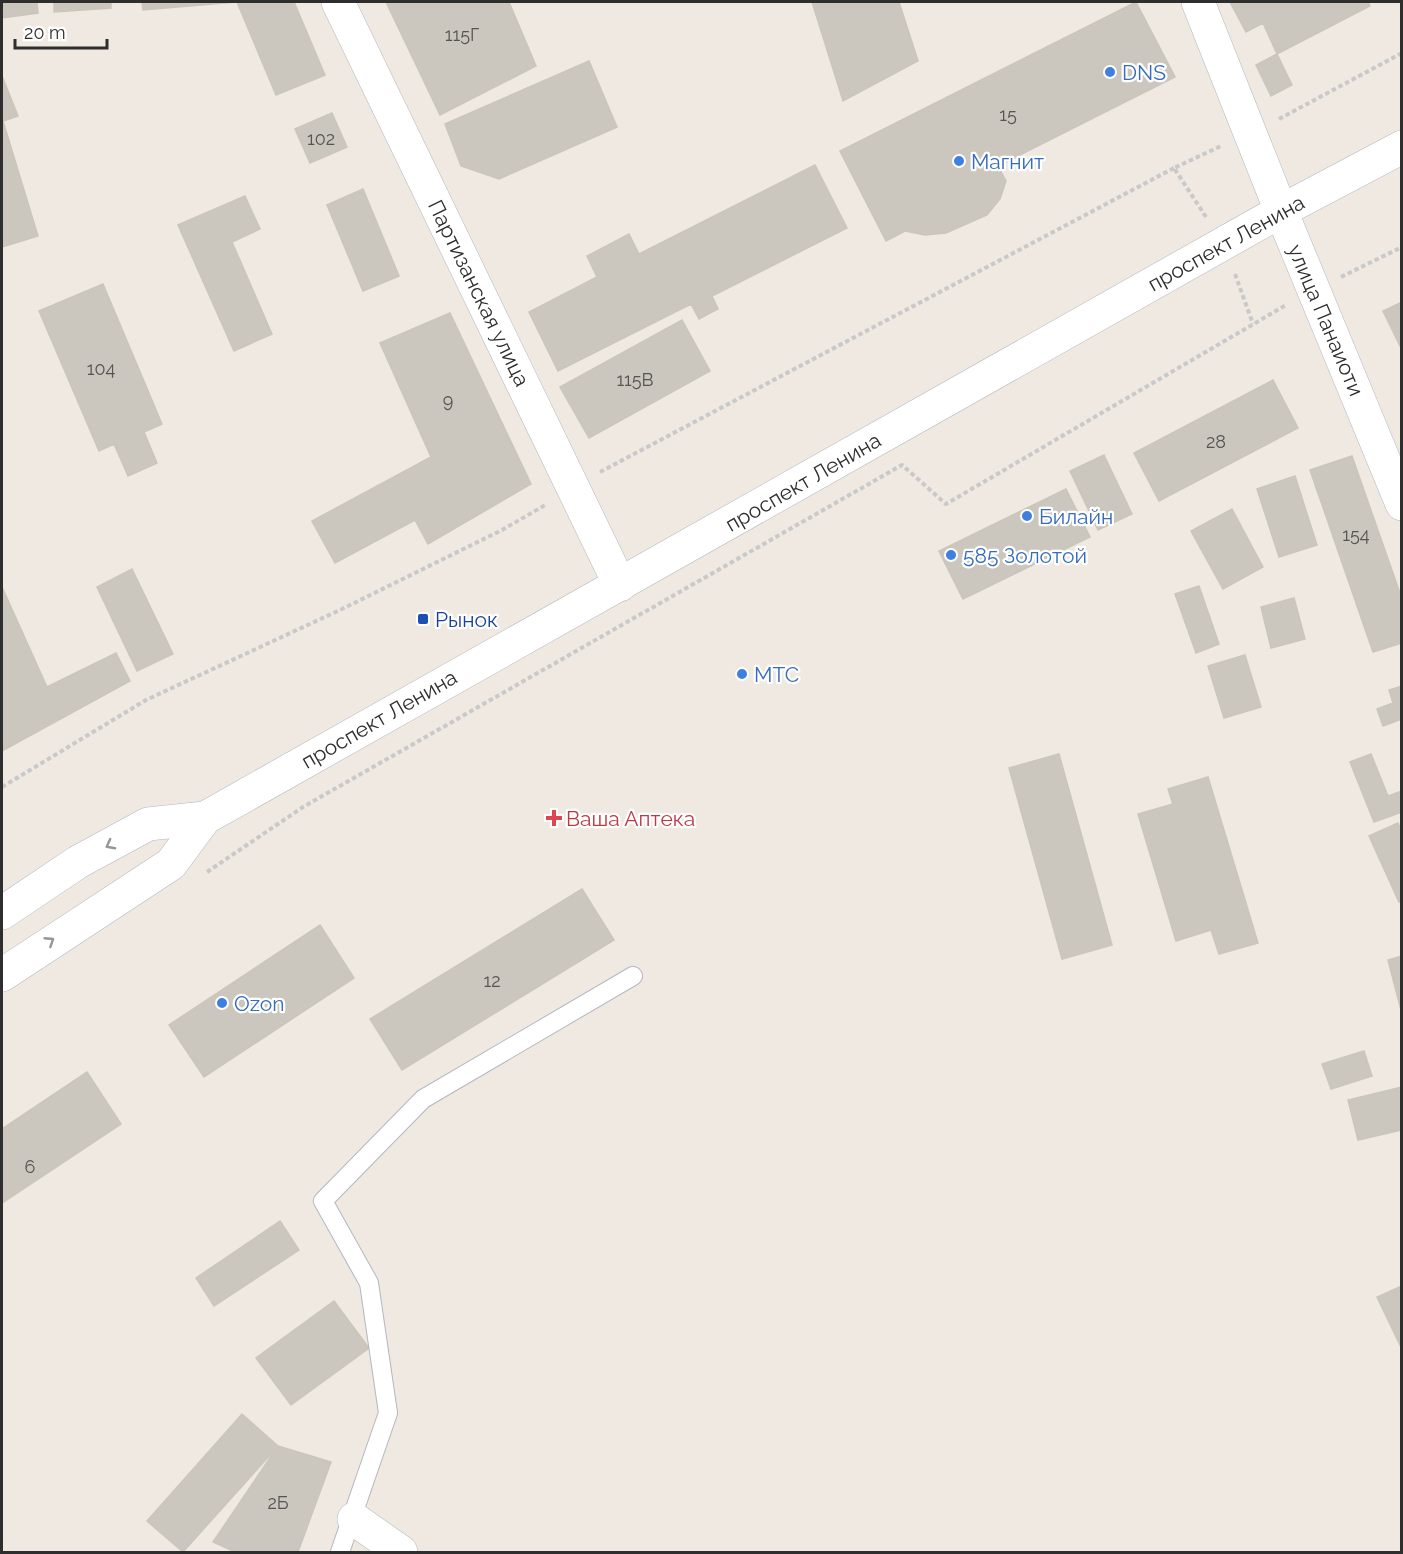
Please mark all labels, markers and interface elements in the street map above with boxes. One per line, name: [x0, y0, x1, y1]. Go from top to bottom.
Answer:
scale bar: [15, 12, 106, 50]
text: 20 m: [24, 22, 66, 43]
house number: 115Г: [445, 24, 479, 45]
place label: DNS: [1122, 60, 1166, 85]
marker: DNS: [1103, 65, 1117, 79]
house number: 15: [999, 104, 1017, 125]
house number: 102: [307, 128, 335, 149]
place label: Магнит: [971, 149, 1044, 174]
marker: Магнит: [952, 154, 966, 168]
street label: проспект Ленина: [1143, 190, 1309, 296]
street label: Партизанская улица: [423, 196, 535, 390]
street label: улица Панаиоти: [1283, 240, 1369, 400]
house number: 104: [87, 358, 115, 379]
house number: 115В: [616, 369, 654, 390]
house number: 9: [443, 390, 453, 411]
street label: проспект Ленина: [721, 427, 885, 537]
house number: 28: [1206, 431, 1226, 452]
place label: Билайн: [1039, 504, 1113, 529]
marker: Билайн: [1020, 509, 1034, 523]
house number: 154: [1342, 524, 1370, 545]
place label: 585 Золотой: [963, 543, 1087, 568]
marker: 585 Золотой: [944, 548, 958, 562]
place label: Рынок: [435, 607, 498, 632]
marker: Рынок: [416, 612, 430, 626]
place label: МТС: [754, 662, 799, 687]
street label: проспект Ленина: [297, 664, 461, 774]
marker: МТС: [735, 667, 749, 681]
place label: Ваша Аптека: [566, 806, 695, 831]
marker: Ваша Аптека: [547, 811, 561, 825]
one-way arrow: [105, 838, 116, 849]
one-way arrow: [43, 938, 54, 949]
house number: 12: [483, 970, 501, 991]
place label: Ozon: [234, 991, 285, 1016]
marker: Ozon: [215, 996, 229, 1010]
house number: 6: [25, 1156, 36, 1177]
house number: 2Б: [267, 1492, 289, 1513]

